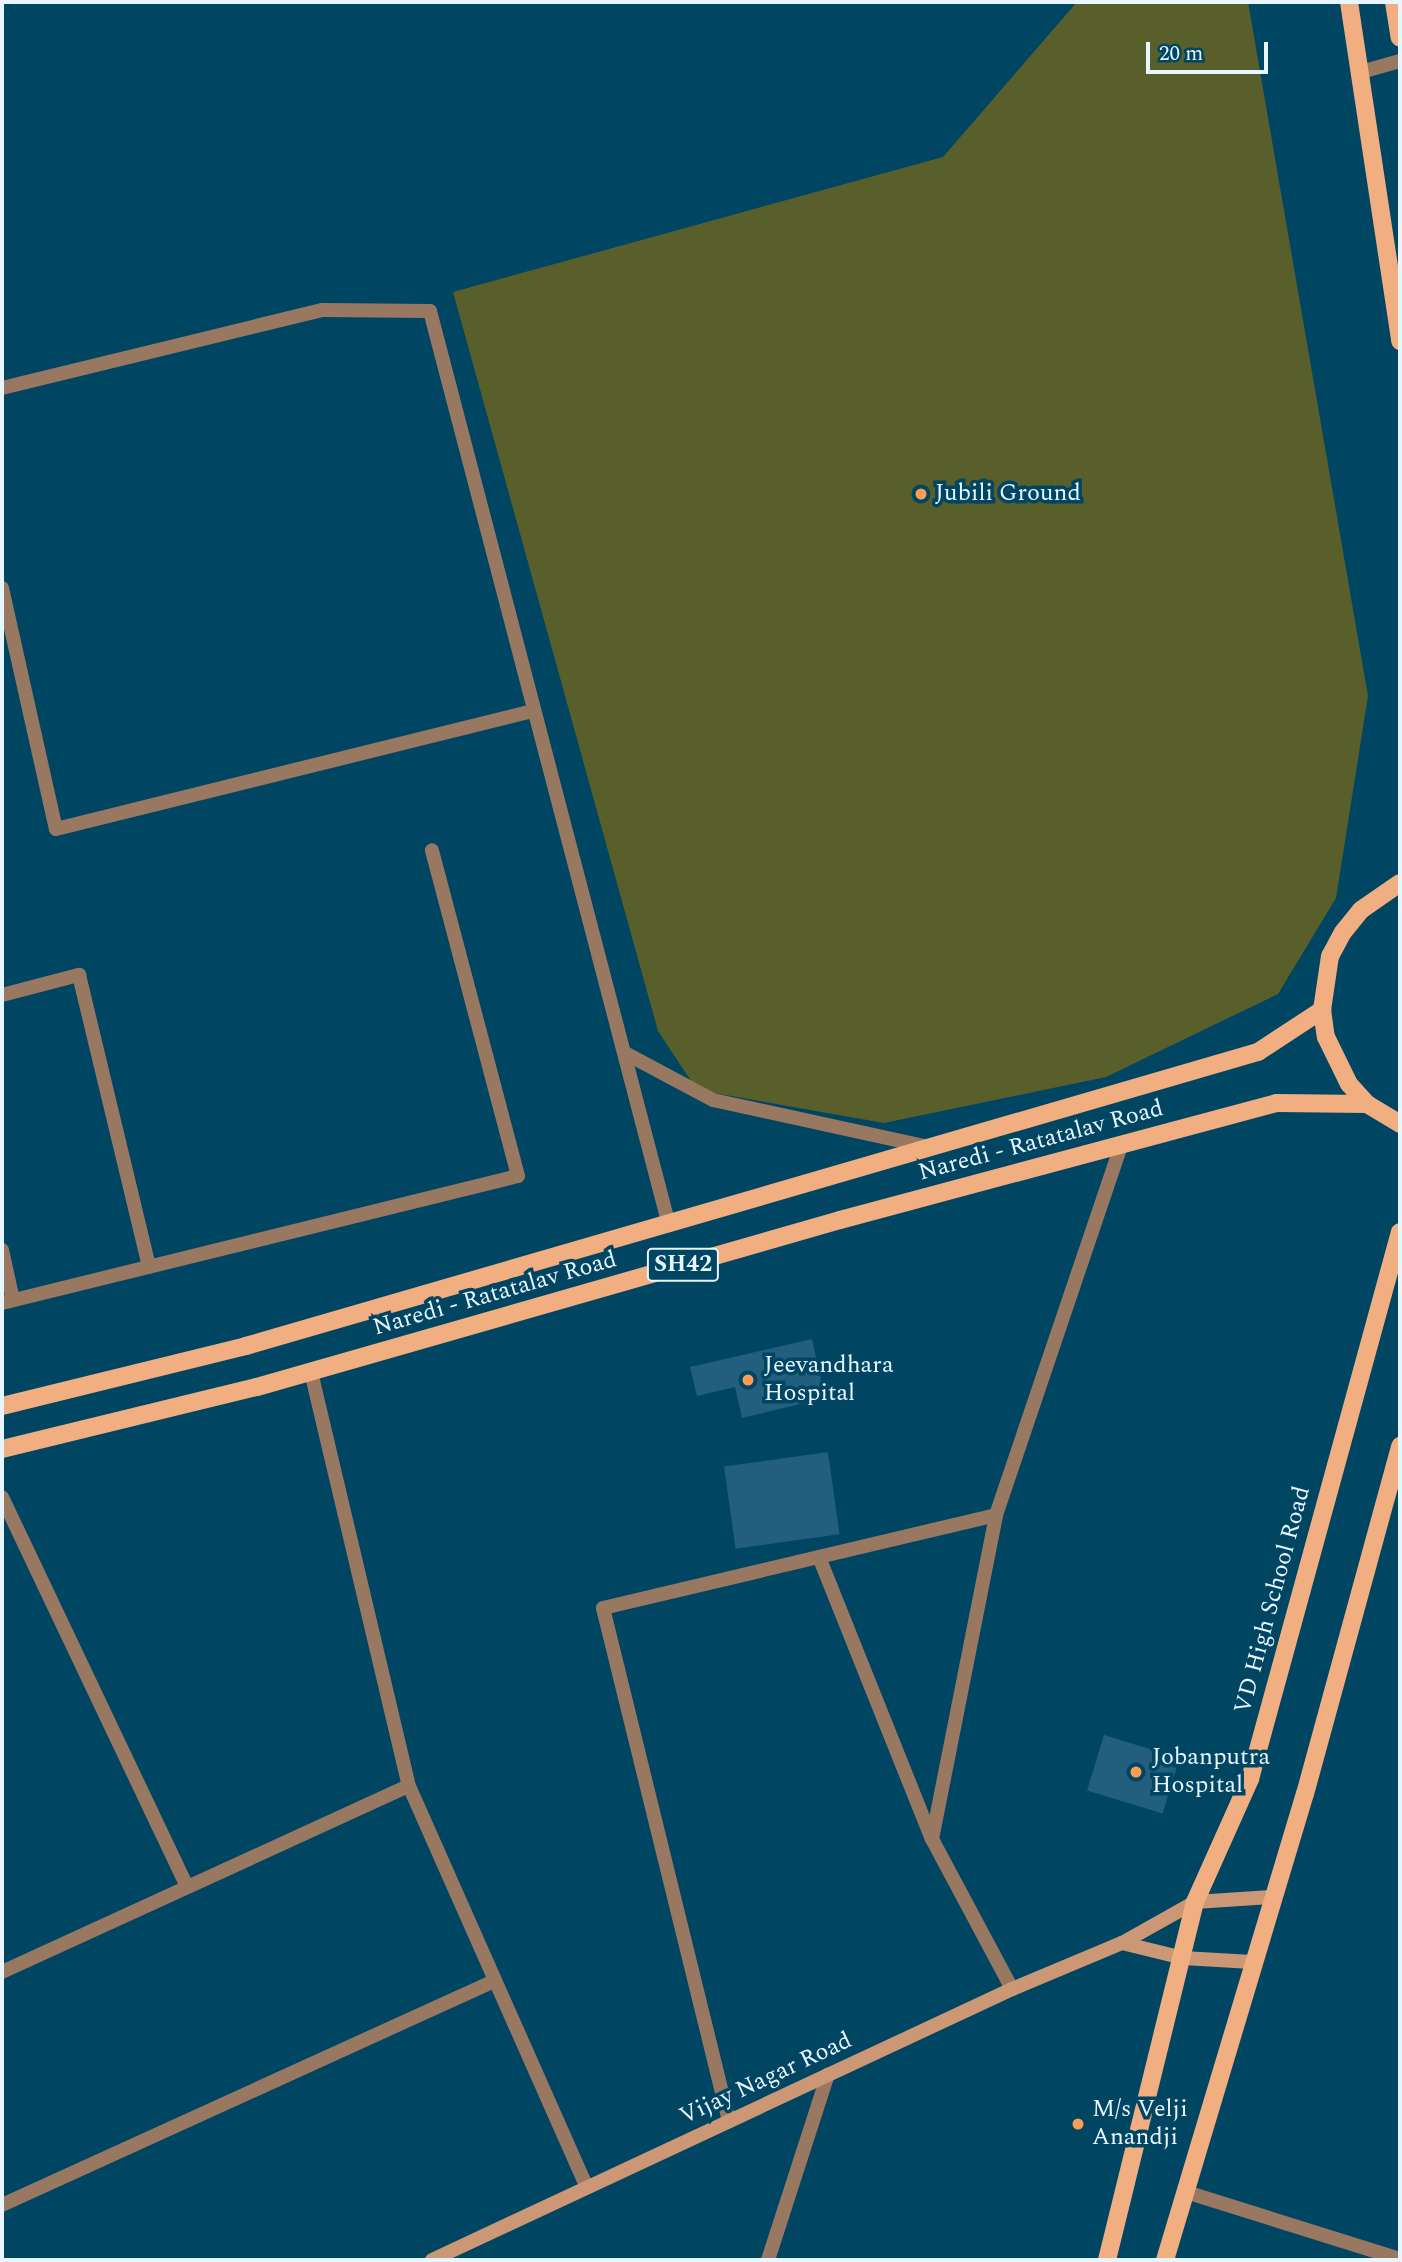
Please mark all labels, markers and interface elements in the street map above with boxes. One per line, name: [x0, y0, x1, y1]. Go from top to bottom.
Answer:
scale bar: [1150, 28, 1272, 72]
text: 20 m: [1159, 38, 1203, 70]
place label: Jubili Ground: [935, 480, 1081, 508]
marker: Jubili Ground: [913, 486, 929, 502]
street label: Naredi - Ratatalav Road: [915, 1094, 1167, 1188]
street label: Naredi - Ratatalav Road: [370, 1245, 620, 1343]
road number: SH42: [646, 1246, 720, 1284]
place label: Jeevandhara Hospital: [764, 1352, 894, 1408]
marker: Jeevandhara Hospital: [738, 1370, 758, 1390]
street label: VD High School Road: [1229, 1483, 1317, 1717]
place label: Jobanputra Hospital: [1152, 1744, 1270, 1800]
marker: Jobanputra Hospital: [1126, 1762, 1146, 1782]
street label: Vijay Nagar Road: [675, 2026, 857, 2132]
place label: M/s Velji Anandji: [1092, 2096, 1188, 2152]
marker: M/s Velji Anandji: [1070, 2116, 1086, 2132]

